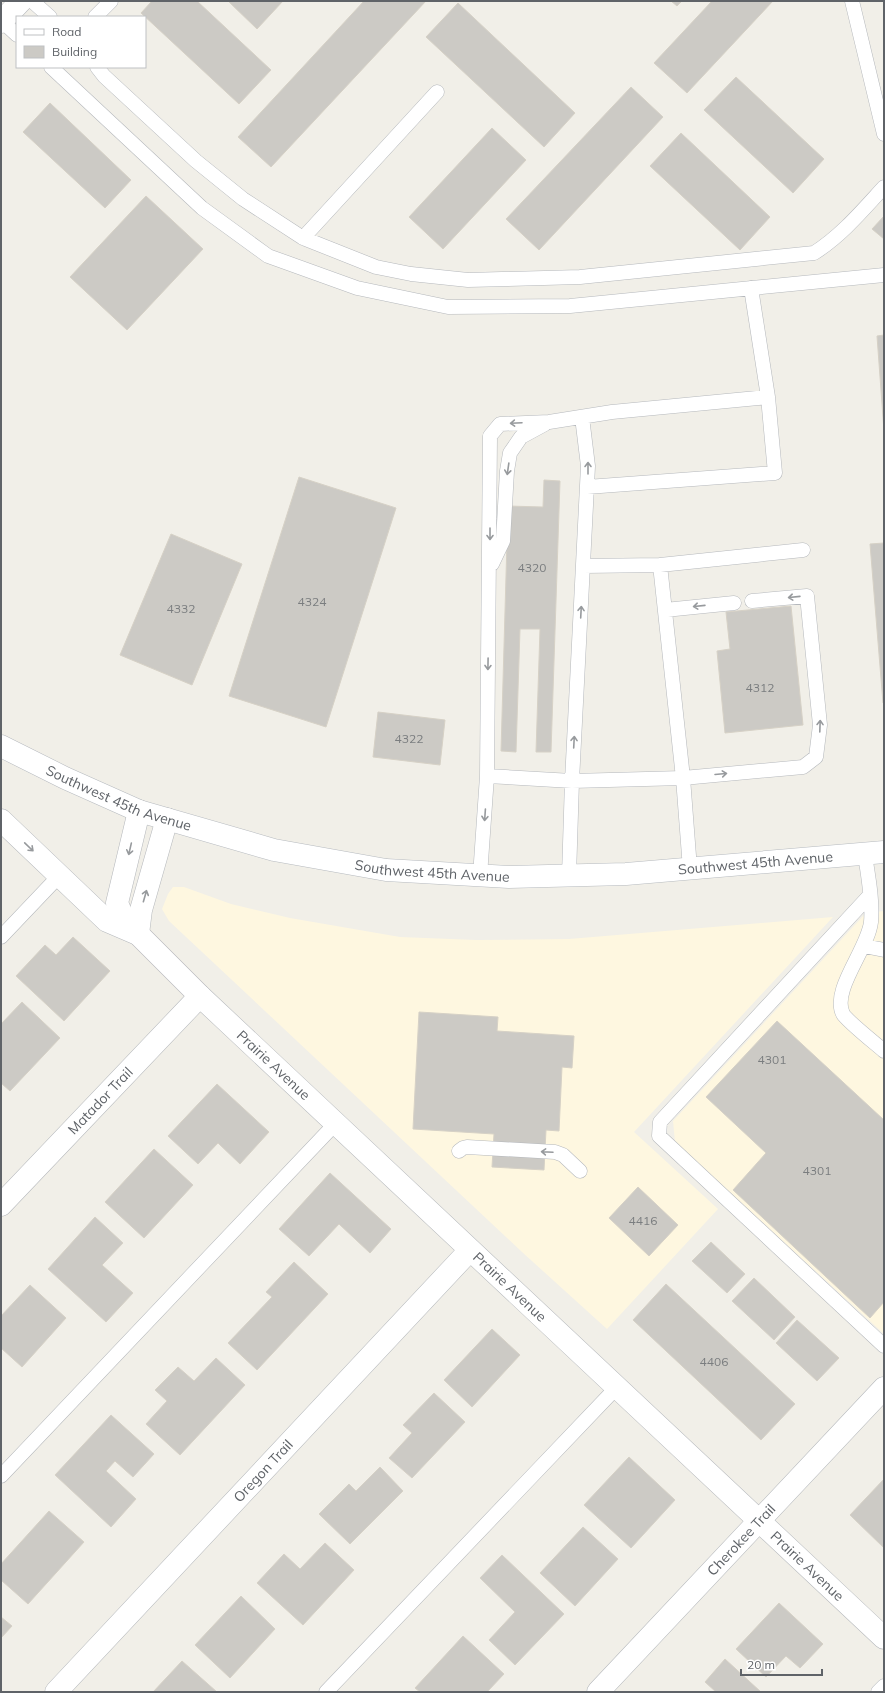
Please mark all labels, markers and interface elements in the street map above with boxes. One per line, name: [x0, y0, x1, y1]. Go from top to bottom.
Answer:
legend: [16, 16, 146, 68]
text: Road: [52, 24, 81, 39]
text: Building: [52, 44, 97, 59]
one-way arrow: [510, 419, 523, 427]
one-way arrow: [504, 462, 512, 475]
one-way arrow: [584, 462, 592, 475]
one-way arrow: [486, 527, 494, 540]
house number: 4320: [518, 560, 546, 575]
one-way arrow: [788, 593, 801, 601]
house number: 4324: [298, 594, 326, 609]
house number: 4332: [167, 601, 195, 616]
one-way arrow: [693, 603, 706, 610]
one-way arrow: [577, 606, 584, 619]
one-way arrow: [485, 657, 492, 670]
house number: 4312: [746, 680, 774, 695]
one-way arrow: [816, 720, 823, 733]
house number: 4322: [395, 731, 423, 746]
one-way arrow: [570, 736, 577, 749]
street label: Southwest 45th Avenue: [43, 761, 193, 835]
one-way arrow: [714, 771, 727, 778]
one-way arrow: [481, 808, 488, 821]
one-way arrow: [125, 842, 133, 855]
one-way arrow: [24, 843, 34, 852]
street label: Southwest 45th Avenue: [677, 847, 834, 879]
street label: Southwest 45th Avenue: [353, 856, 510, 886]
one-way arrow: [142, 890, 149, 903]
street label: Prairie Avenue: [233, 1026, 314, 1104]
house number: 4301: [758, 1052, 786, 1067]
street label: Matador Trail: [64, 1063, 137, 1138]
one-way arrow: [541, 1148, 554, 1155]
house number: 4301: [803, 1163, 831, 1178]
house number: 4416: [629, 1213, 657, 1228]
street label: Prairie Avenue: [469, 1248, 550, 1326]
house number: 4406: [700, 1354, 728, 1369]
street label: Oregon Trail: [229, 1436, 297, 1506]
street label: Cherokee Trail: [703, 1500, 779, 1579]
street label: Prairie Avenue: [767, 1527, 848, 1605]
scale bar: [741, 1651, 822, 1677]
text: 20 m: [747, 1657, 775, 1672]

